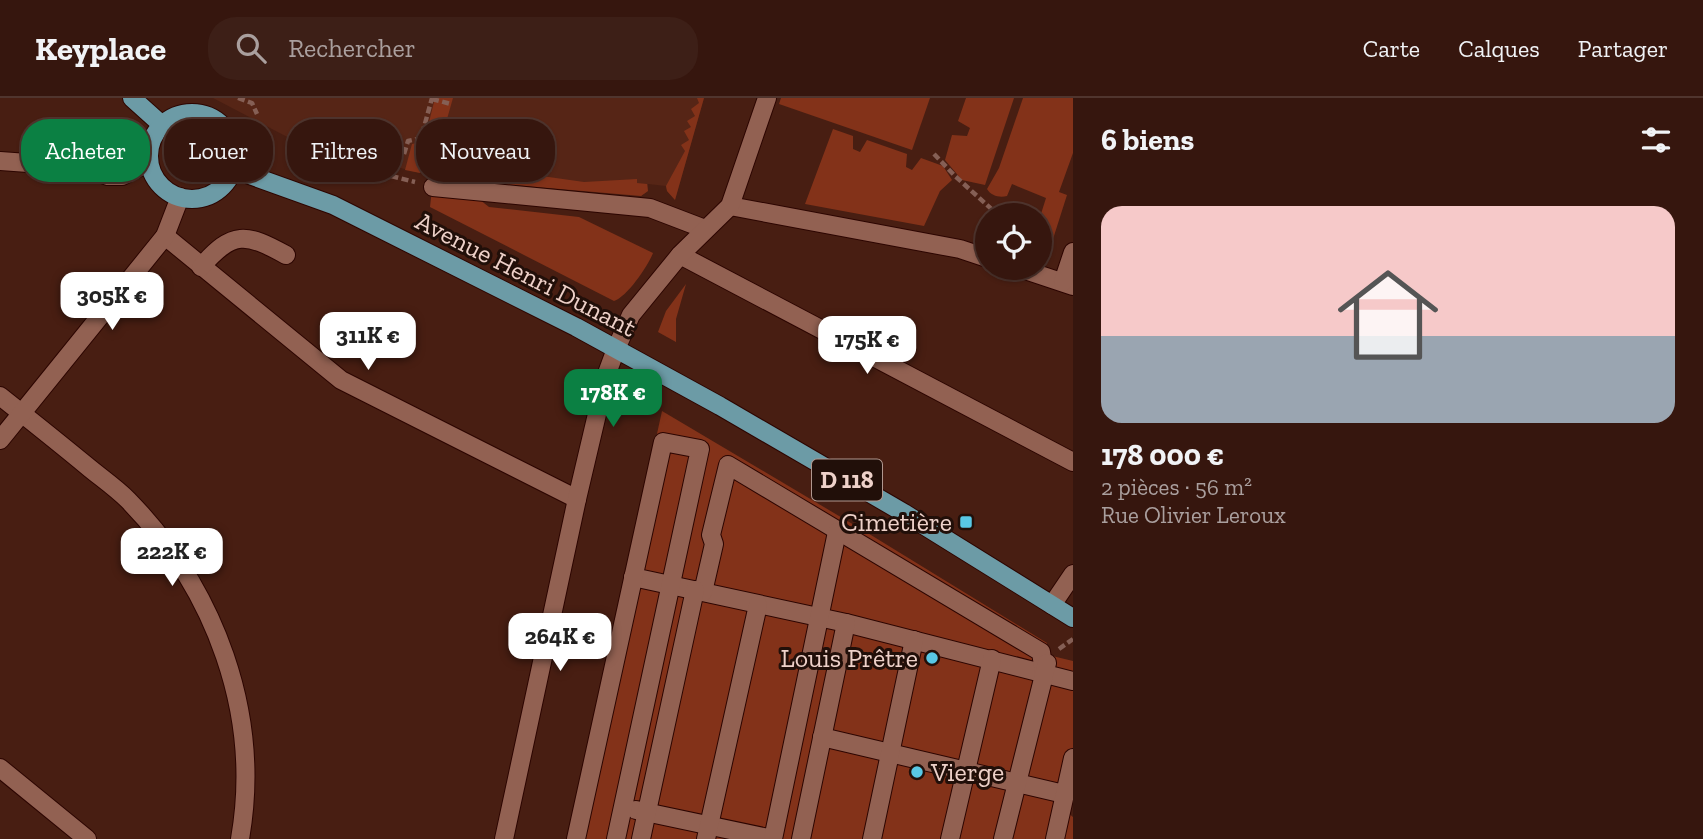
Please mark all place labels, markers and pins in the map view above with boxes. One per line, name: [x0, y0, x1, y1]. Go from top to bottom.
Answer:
pin: 305K €: [55, 272, 169, 332]
pin: 311K €: [311, 313, 425, 372]
pin: 175K €: [810, 316, 924, 376]
pin: 178K €: [556, 370, 670, 429]
place label: Cimetière: [841, 506, 952, 538]
marker: Cimetière: [958, 514, 974, 530]
pin: 222K €: [115, 528, 229, 588]
pin: 264K €: [503, 614, 617, 673]
place label: Louis Prêtre: [780, 642, 918, 674]
marker: Louis Prêtre: [924, 650, 940, 666]
place label: Vierge: [930, 756, 1004, 788]
marker: Vierge: [909, 764, 925, 780]

